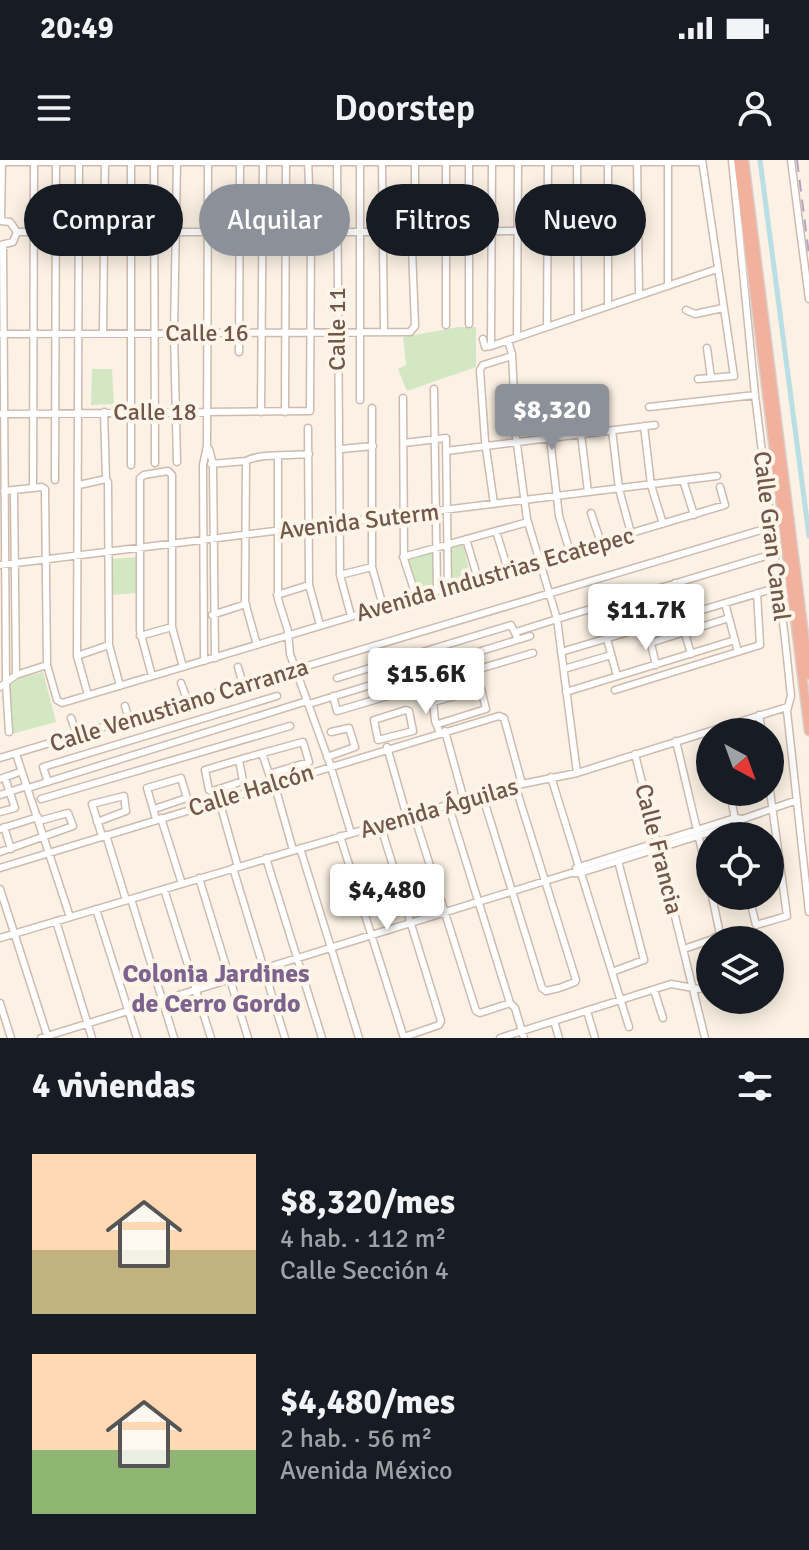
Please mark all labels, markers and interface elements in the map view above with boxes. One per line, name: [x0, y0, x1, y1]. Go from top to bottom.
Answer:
text: 20:49: [40, 10, 114, 47]
icon: menu: [32, 86, 76, 130]
text: Doorstep: [334, 86, 475, 131]
icon: person: [733, 86, 777, 130]
chip: Comprar: [24, 184, 183, 256]
chip: Alquilar: [199, 184, 350, 256]
chip: Filtros: [366, 184, 499, 256]
chip: Nuevo: [515, 184, 646, 256]
street label: Calle 11: [322, 287, 352, 371]
street label: Calle 16: [165, 318, 249, 348]
pin: $8,320: [487, 384, 617, 452]
text: $8,320: [513, 394, 591, 426]
street label: Calle 18: [113, 397, 197, 427]
street label: Calle Gran Canal: [747, 449, 797, 623]
street label: Avenida Suterm: [277, 496, 441, 546]
street label: Avenida Industrias Ecatepec: [352, 520, 638, 628]
pin: $11.7K: [581, 584, 711, 652]
text: $11.7K: [606, 594, 686, 626]
pin: $15.6K: [361, 648, 491, 716]
street label: Calle Venustiano Carranza: [46, 651, 312, 759]
text: $15.6K: [386, 658, 466, 690]
north arrow: [696, 718, 784, 806]
map controls: [696, 718, 784, 1014]
street label: Calle Halcón: [185, 757, 317, 823]
street label: Avenida Águilas: [356, 771, 522, 845]
street label: Calle Francia: [628, 781, 690, 917]
button: locate: [696, 822, 784, 910]
pin: $4,480: [322, 864, 452, 932]
text: $4,480: [348, 874, 426, 906]
button: layers: [696, 926, 784, 1014]
district label: Colonia Jardines de Cerro Gordo: [122, 958, 310, 1020]
icon: filters: [733, 1064, 777, 1108]
text: 4 viviendas: [32, 1065, 195, 1107]
text: $8,320/mes: [280, 1181, 455, 1223]
icon: home: [96, 1186, 192, 1282]
text: 4 hab. · 112 m²: [280, 1223, 447, 1255]
text: Calle Sección 4: [280, 1255, 449, 1287]
text: $4,480/mes: [280, 1381, 455, 1423]
icon: home: [96, 1386, 192, 1482]
text: 2 hab. · 56 m²: [280, 1423, 432, 1455]
text: Avenida México: [280, 1455, 453, 1487]

